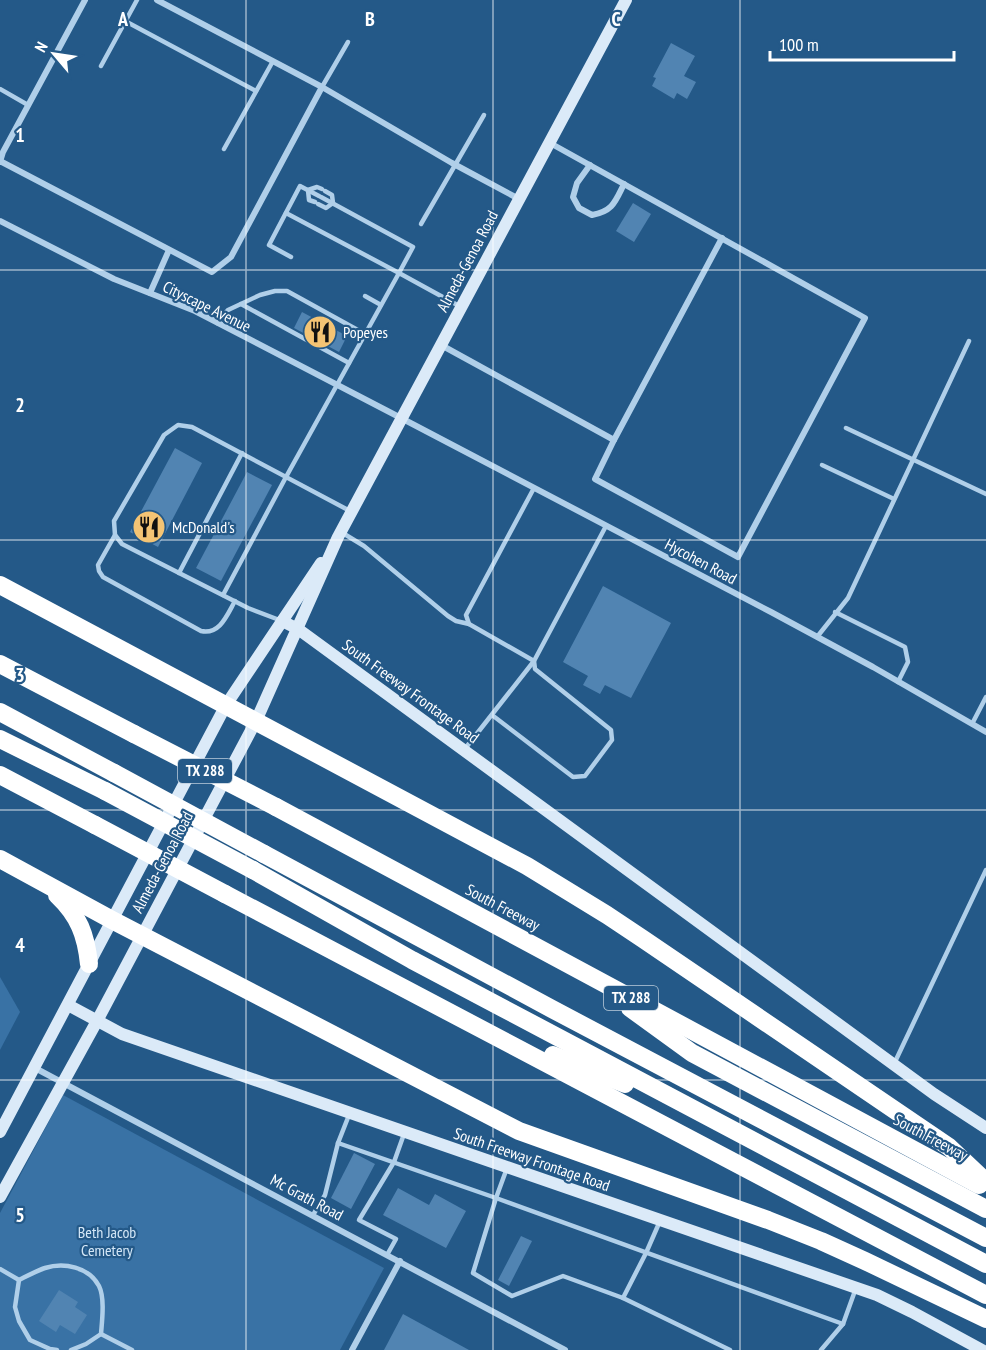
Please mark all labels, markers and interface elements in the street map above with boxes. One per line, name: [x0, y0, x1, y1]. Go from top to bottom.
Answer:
text: A: [117, 6, 129, 32]
text: B: [365, 6, 375, 32]
text: C: [611, 6, 621, 32]
north arrow: [24, 24, 84, 84]
scale bar: [770, 24, 954, 62]
text: 100 m: [779, 33, 819, 56]
text: N: [30, 38, 52, 55]
text: 1: [15, 122, 25, 148]
street label: Almeda-Genoa Road: [432, 207, 502, 315]
street label: Cityscape Avenue: [160, 276, 254, 336]
restaurant icon: Popeyes: [302, 314, 338, 350]
place label: Popeyes: [343, 322, 388, 342]
text: 2: [15, 392, 25, 418]
restaurant icon: McDonald's: [131, 509, 167, 545]
place label: McDonald's: [172, 517, 235, 537]
street label: Hycohen Road: [662, 534, 740, 588]
street label: South Freeway Frontage Road: [339, 635, 483, 747]
text: 3: [15, 662, 25, 688]
road number: TX 288: [178, 759, 232, 783]
street label: Almeda-Genoa Road: [127, 808, 197, 916]
street label: South Freeway: [462, 879, 544, 935]
text: 4: [15, 932, 25, 958]
road number: TX 288: [604, 986, 658, 1010]
street label: South Freeway: [890, 1109, 972, 1165]
street label: South Freeway Frontage Road: [451, 1123, 613, 1195]
street label: Mc Grath Road: [267, 1169, 347, 1225]
text: 5: [15, 1202, 25, 1228]
park label: Beth Jacob Cemetery: [78, 1222, 136, 1260]

